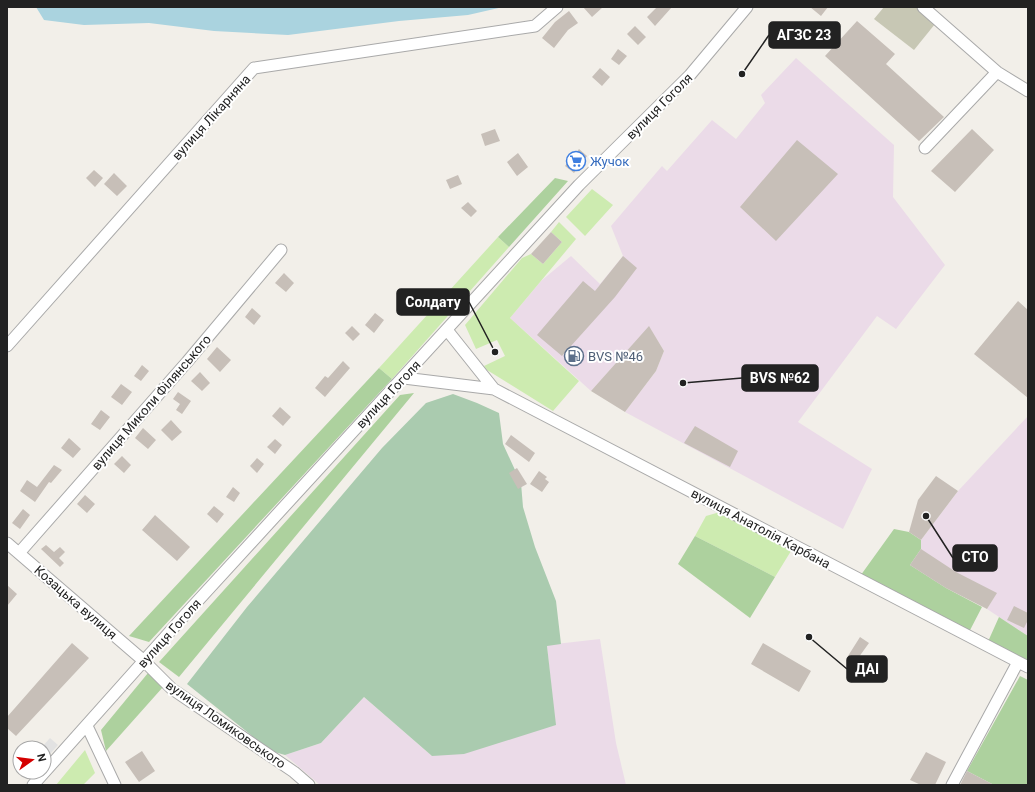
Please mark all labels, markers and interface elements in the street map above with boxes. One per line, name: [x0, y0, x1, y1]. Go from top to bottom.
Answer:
callout: АГЗС 23: [769, 22, 840, 48]
text: АГЗС 23: [777, 27, 831, 43]
street label: вулиця Гоголя: [623, 70, 695, 142]
street label: вулиця Лікарняна: [169, 72, 254, 163]
supermarket icon: Жучок: [565, 150, 587, 172]
place label: Жучок: [590, 154, 629, 169]
callout: Солдату: [397, 289, 469, 315]
text: Солдату: [405, 294, 462, 310]
street label: вулиця Миколи Філянського: [89, 332, 214, 473]
fuel station icon: BVS №46: [563, 345, 585, 367]
place label: BVS №46: [588, 349, 643, 364]
street label: вулиця Гоголя: [353, 357, 424, 431]
callout: BVS №62: [742, 365, 818, 391]
text: BVS №62: [750, 370, 810, 386]
street label: вулиця Анатолія Карбана: [689, 485, 833, 572]
callout: СТО: [953, 545, 997, 571]
text: СТО: [961, 549, 989, 565]
street label: Козацька вулиця: [31, 562, 120, 642]
street label: вулиця Гоголя: [135, 596, 204, 671]
callout: ДАІ: [847, 656, 887, 682]
text: ДАІ: [855, 661, 879, 677]
street label: вулиця Ломиковського: [163, 677, 289, 772]
north arrow: [12, 740, 52, 780]
text: N: [34, 752, 49, 763]

